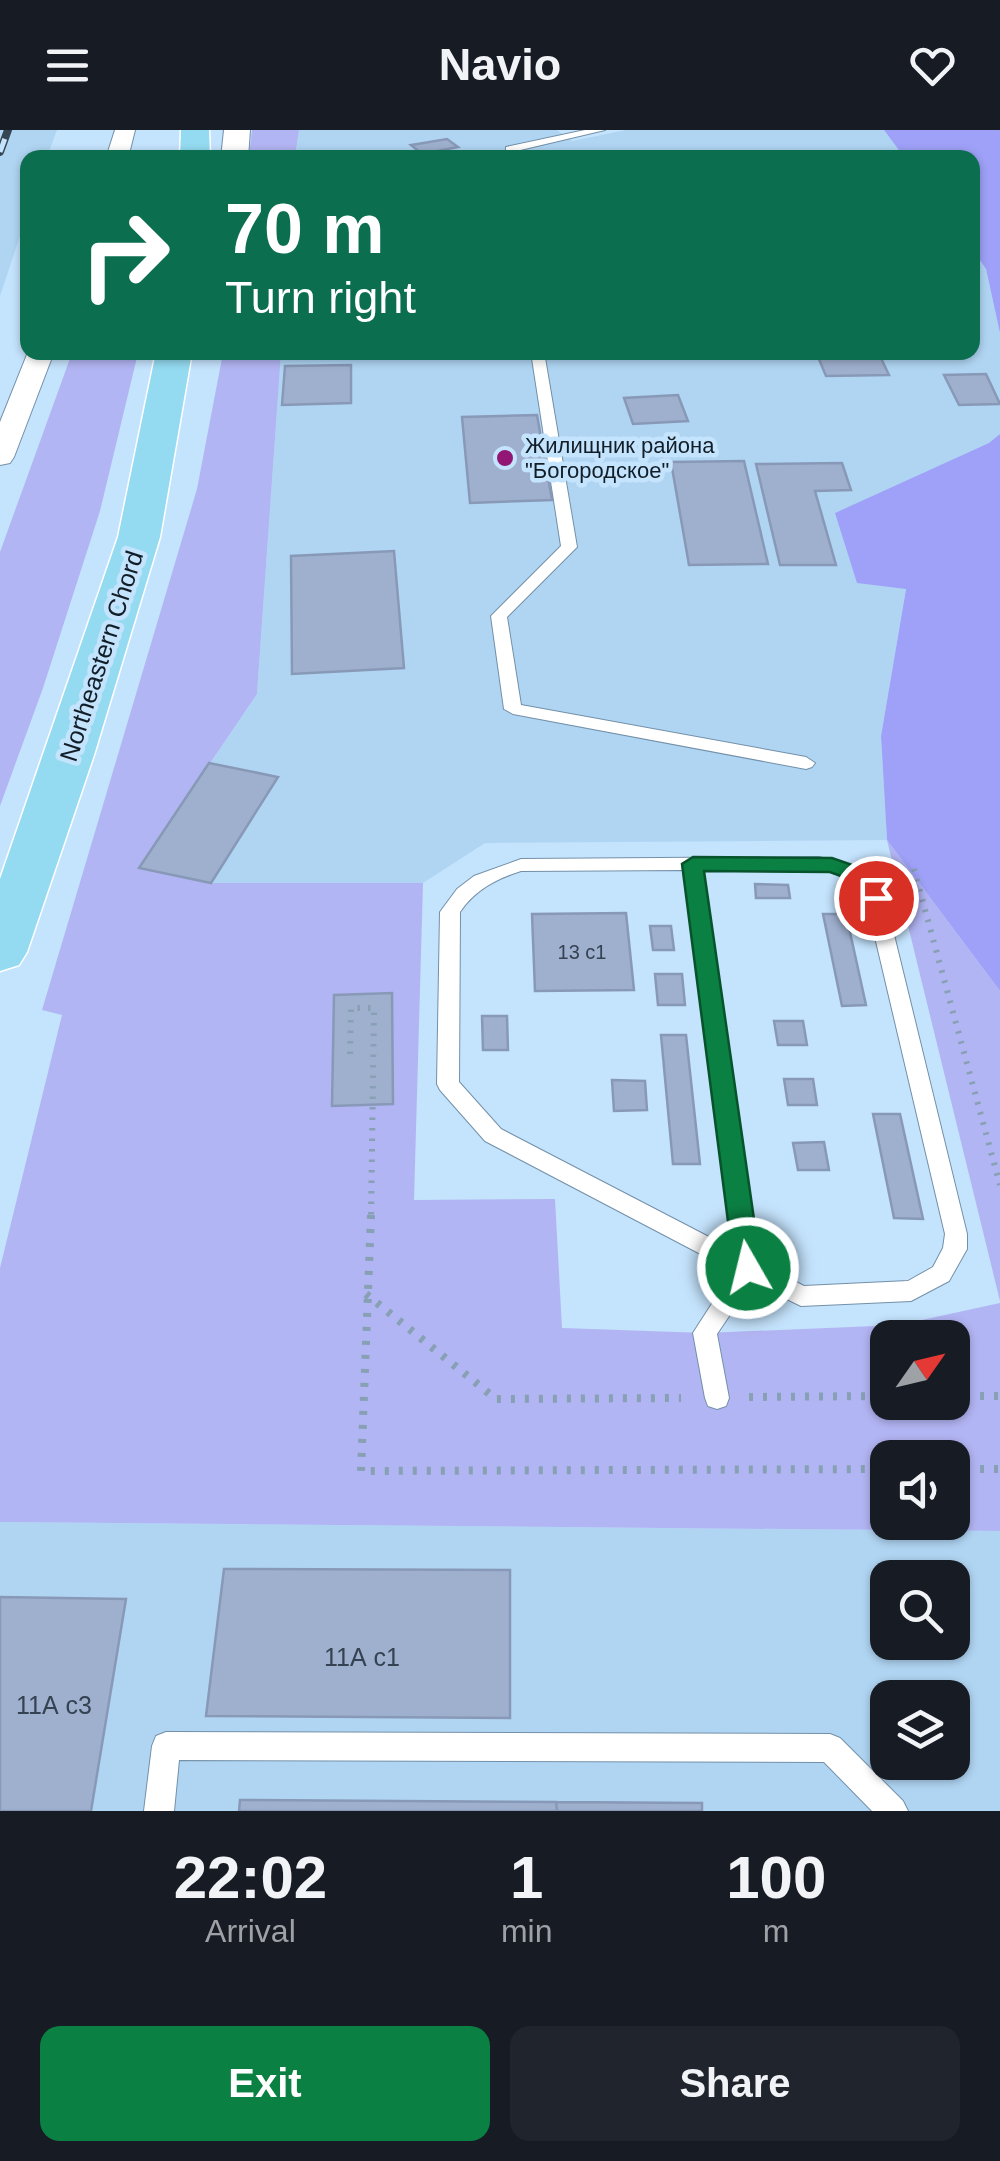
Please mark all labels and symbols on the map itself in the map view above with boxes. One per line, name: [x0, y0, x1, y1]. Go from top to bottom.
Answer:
place label: Жилищник района "Богородское": [525, 433, 715, 483]
marker: Жилищник района "Богородское": [494, 447, 516, 469]
street label: Northeastern Chord: [54, 547, 148, 765]
pin: [834, 856, 919, 941]
house number: 13 с1: [558, 941, 606, 963]
position arrow: [696, 1216, 800, 1320]
north arrow: [870, 1320, 970, 1420]
house number: 11А с1: [324, 1643, 400, 1671]
house number: 11А с3: [16, 1691, 92, 1719]

